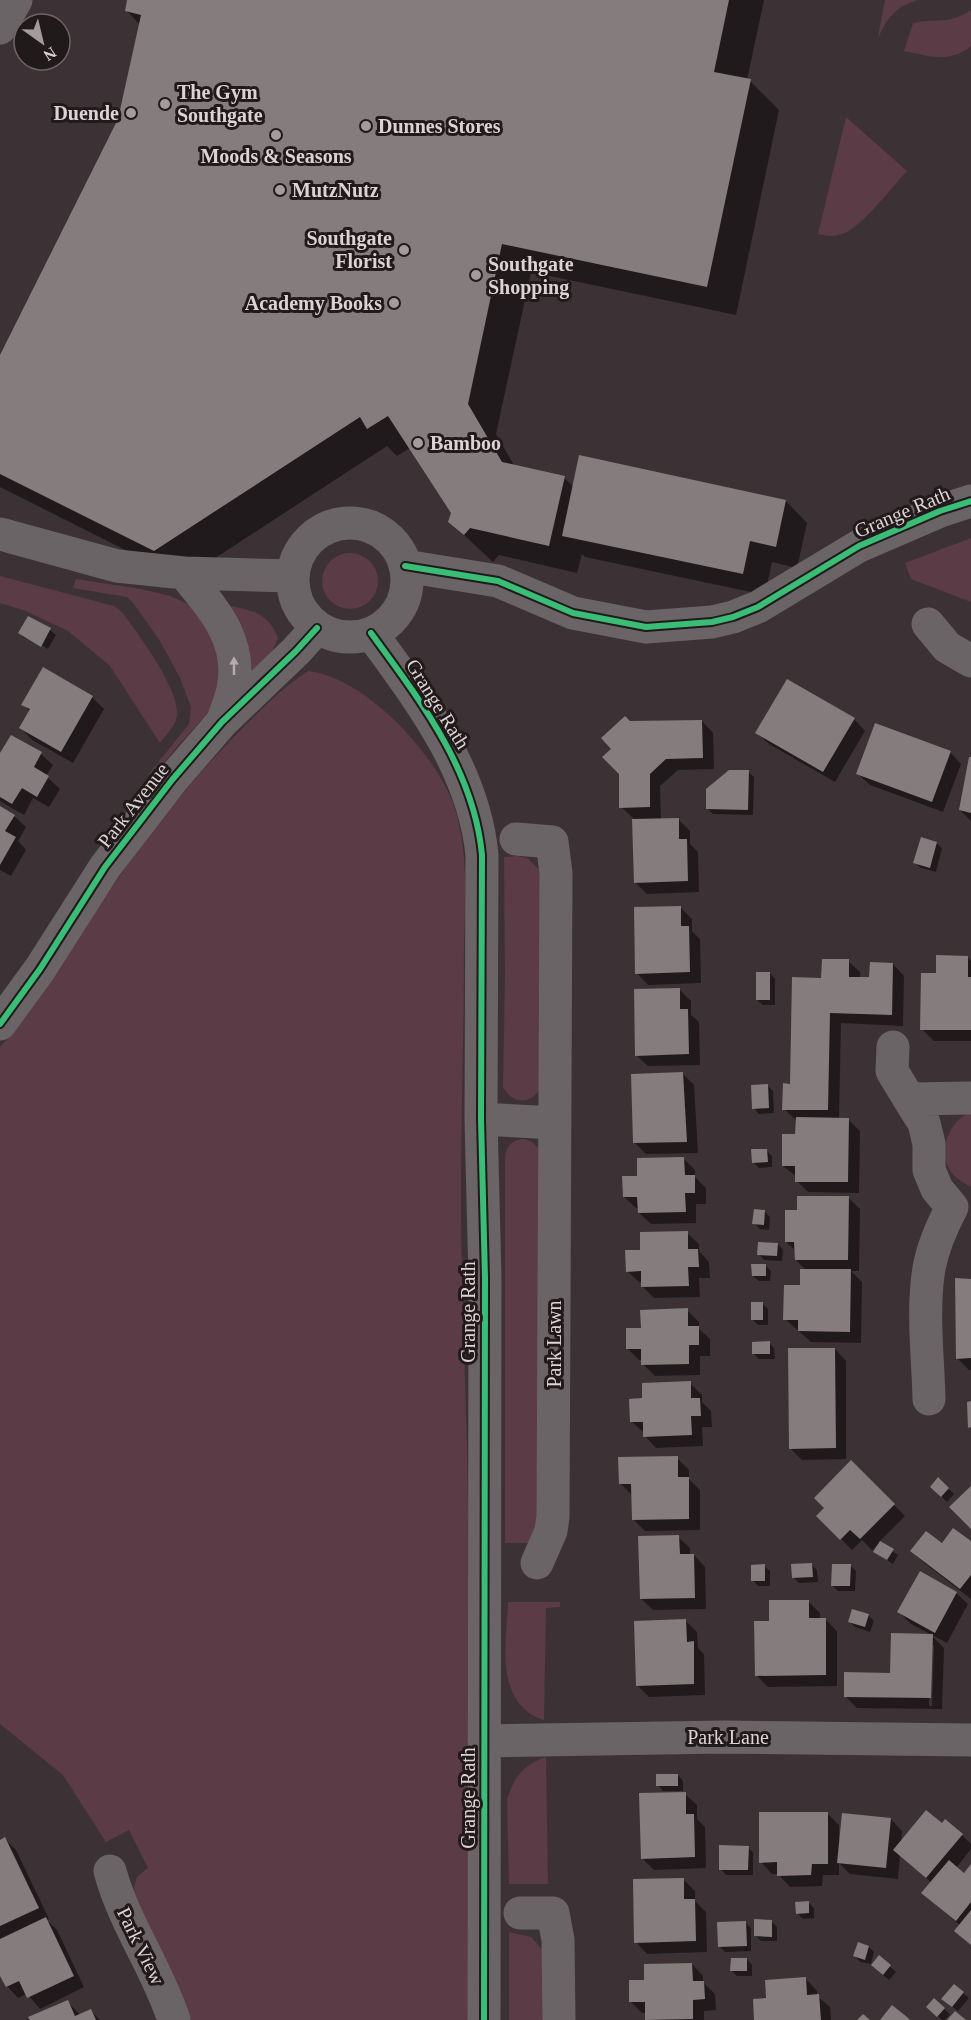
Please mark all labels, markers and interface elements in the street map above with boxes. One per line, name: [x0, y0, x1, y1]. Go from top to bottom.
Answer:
north arrow: [12, 12, 72, 72]
text: N: [40, 44, 60, 65]
place label: The Gym Southgate: [177, 81, 263, 127]
marker: The Gym Southgate: [158, 97, 172, 111]
place label: Duende: [53, 102, 119, 124]
marker: Duende: [124, 106, 138, 120]
place label: Dunnes Stores: [378, 115, 501, 137]
marker: Dunnes Stores: [359, 119, 373, 133]
marker: Moods & Seasons: [269, 128, 283, 142]
place label: Moods & Seasons: [200, 145, 352, 167]
place label: MutzNutz: [292, 179, 379, 201]
marker: MutzNutz: [273, 183, 287, 197]
place label: Southgate Florist: [306, 227, 392, 272]
marker: Southgate Florist: [397, 243, 411, 257]
place label: Southgate Shopping: [488, 253, 574, 299]
marker: Southgate Shopping: [469, 268, 483, 282]
place label: Academy Books: [245, 292, 382, 315]
marker: Academy Books: [387, 296, 401, 310]
place label: Bamboo: [430, 432, 501, 454]
marker: Bamboo: [411, 436, 425, 450]
street label: Grange Rath: [851, 482, 953, 543]
street label: Grange Rath: [401, 655, 474, 753]
one-way arrow: [229, 656, 239, 675]
street label: Park Avenue: [93, 758, 173, 852]
street label: Grange Rath: [457, 1261, 480, 1363]
street label: Park Lawn: [543, 1300, 565, 1388]
street label: Park Lane: [687, 1726, 769, 1748]
street label: Grange Rath: [457, 1747, 480, 1849]
street label: Park View: [113, 1904, 169, 1989]

